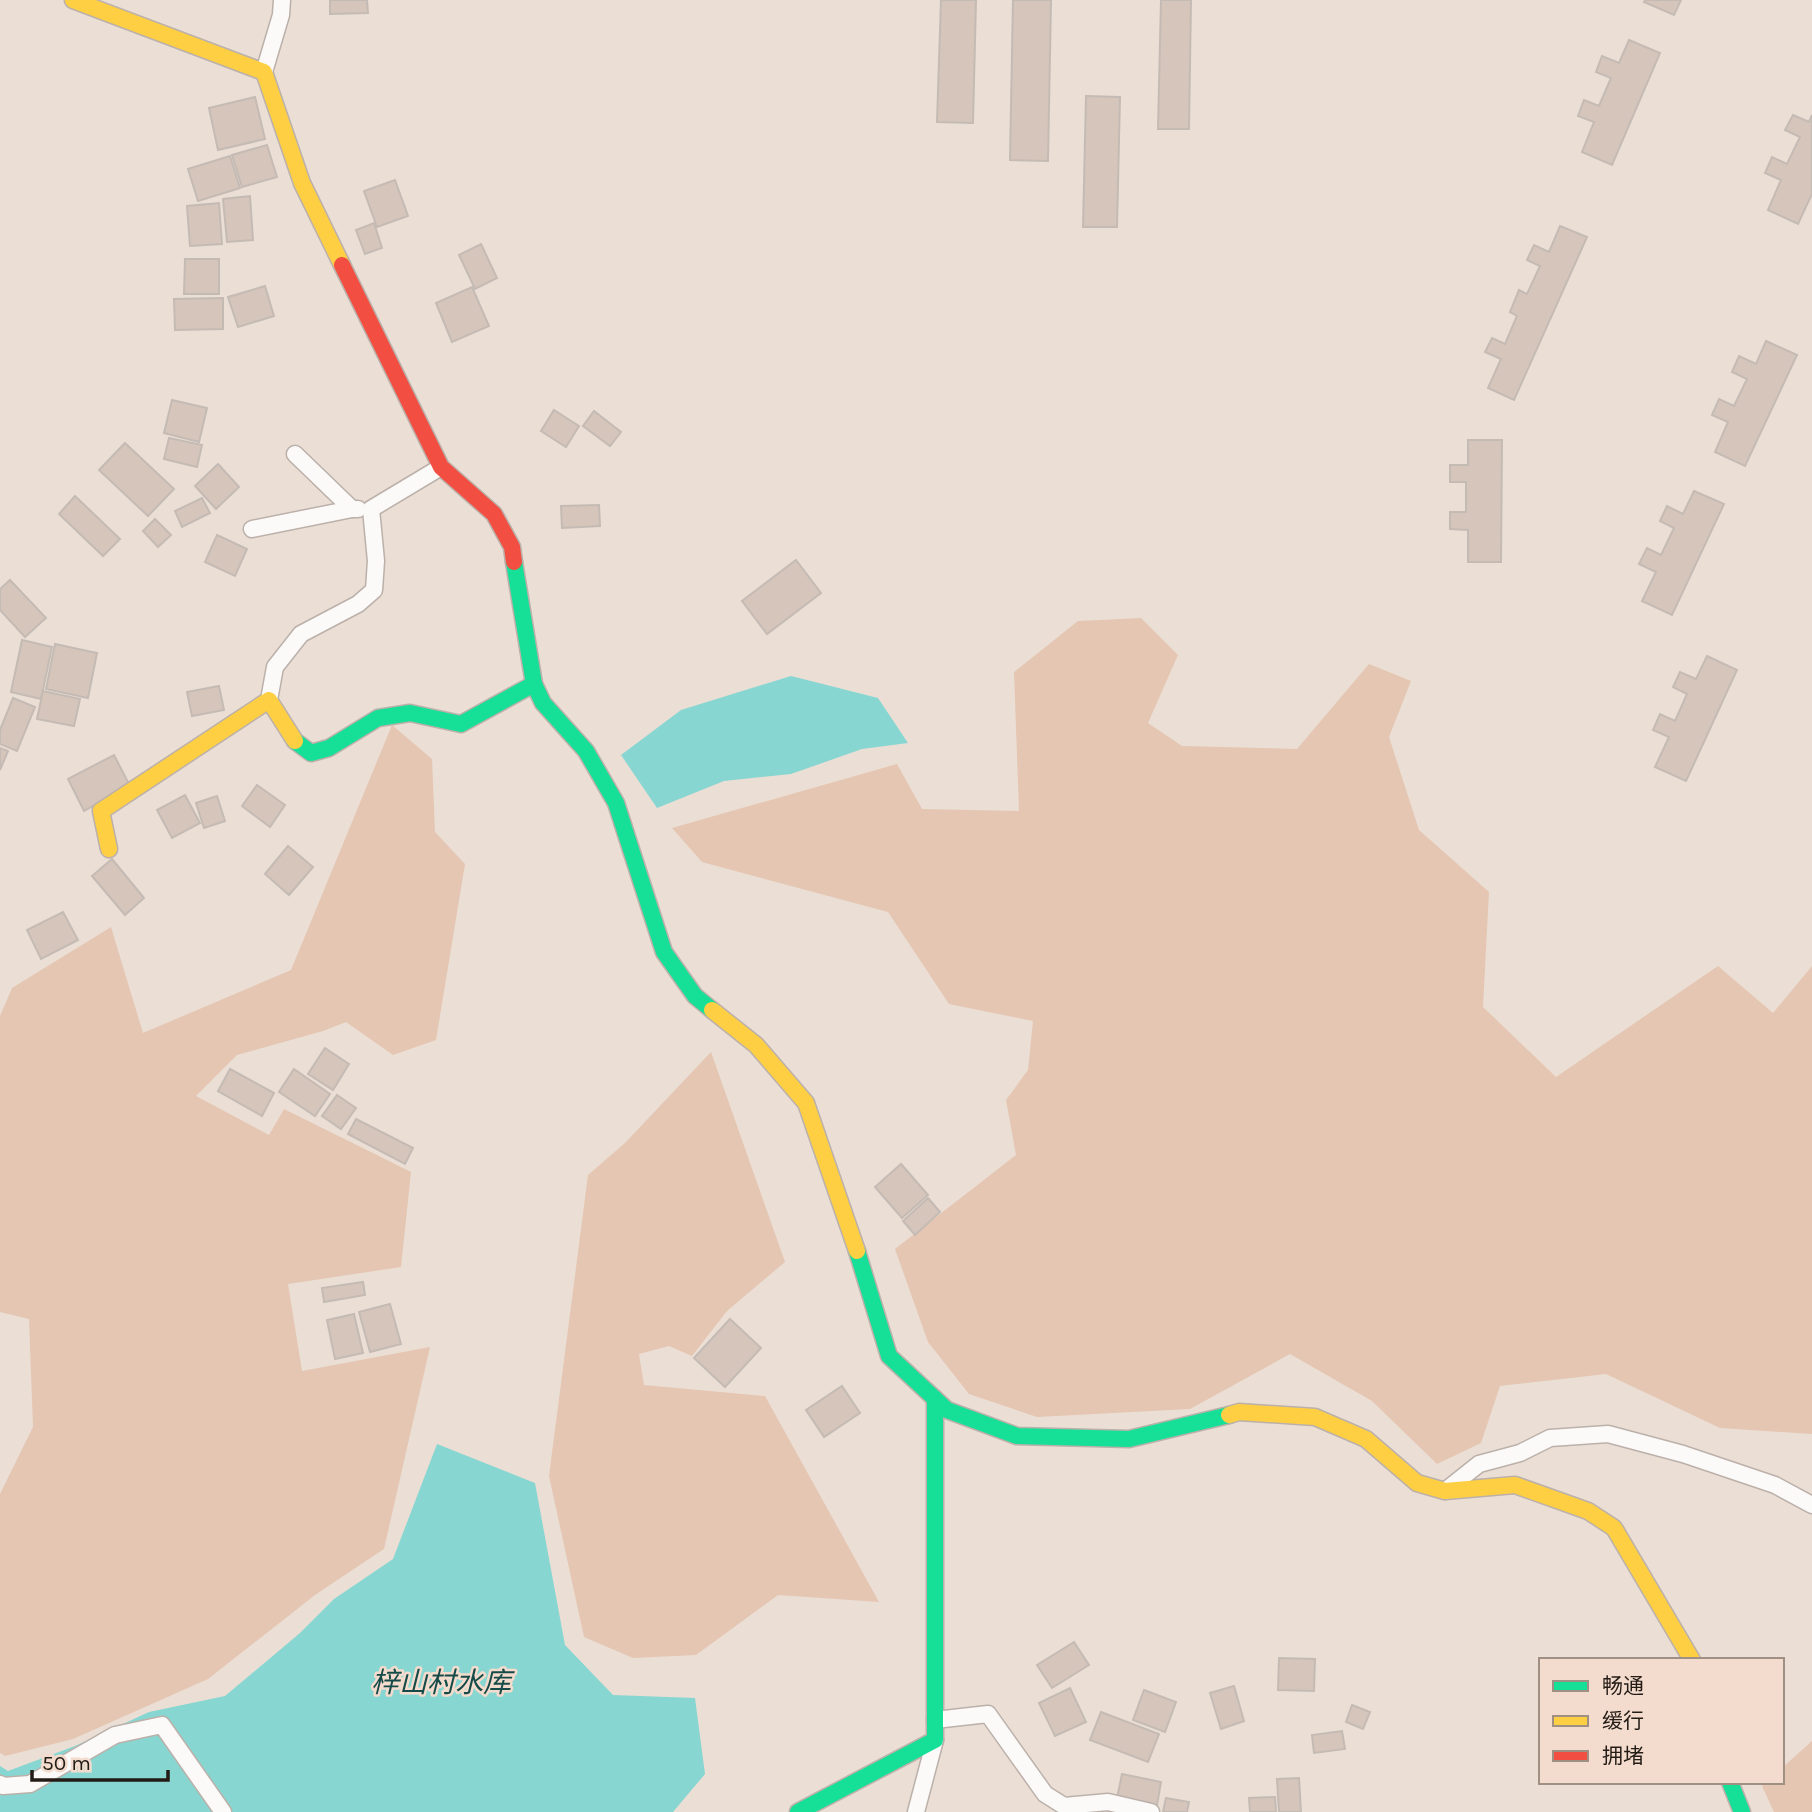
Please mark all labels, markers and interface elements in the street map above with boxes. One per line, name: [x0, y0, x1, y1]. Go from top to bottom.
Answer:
legend: [1539, 1658, 1784, 1784]
water label: 梓山村水库: [371, 1666, 515, 1699]
text: 畅通: [1602, 1674, 1644, 1698]
text: 缓行: [1602, 1709, 1644, 1733]
scale bar: [32, 1738, 168, 1782]
text: 拥堵: [1602, 1744, 1644, 1768]
text: 50 m: [42, 1751, 91, 1775]

